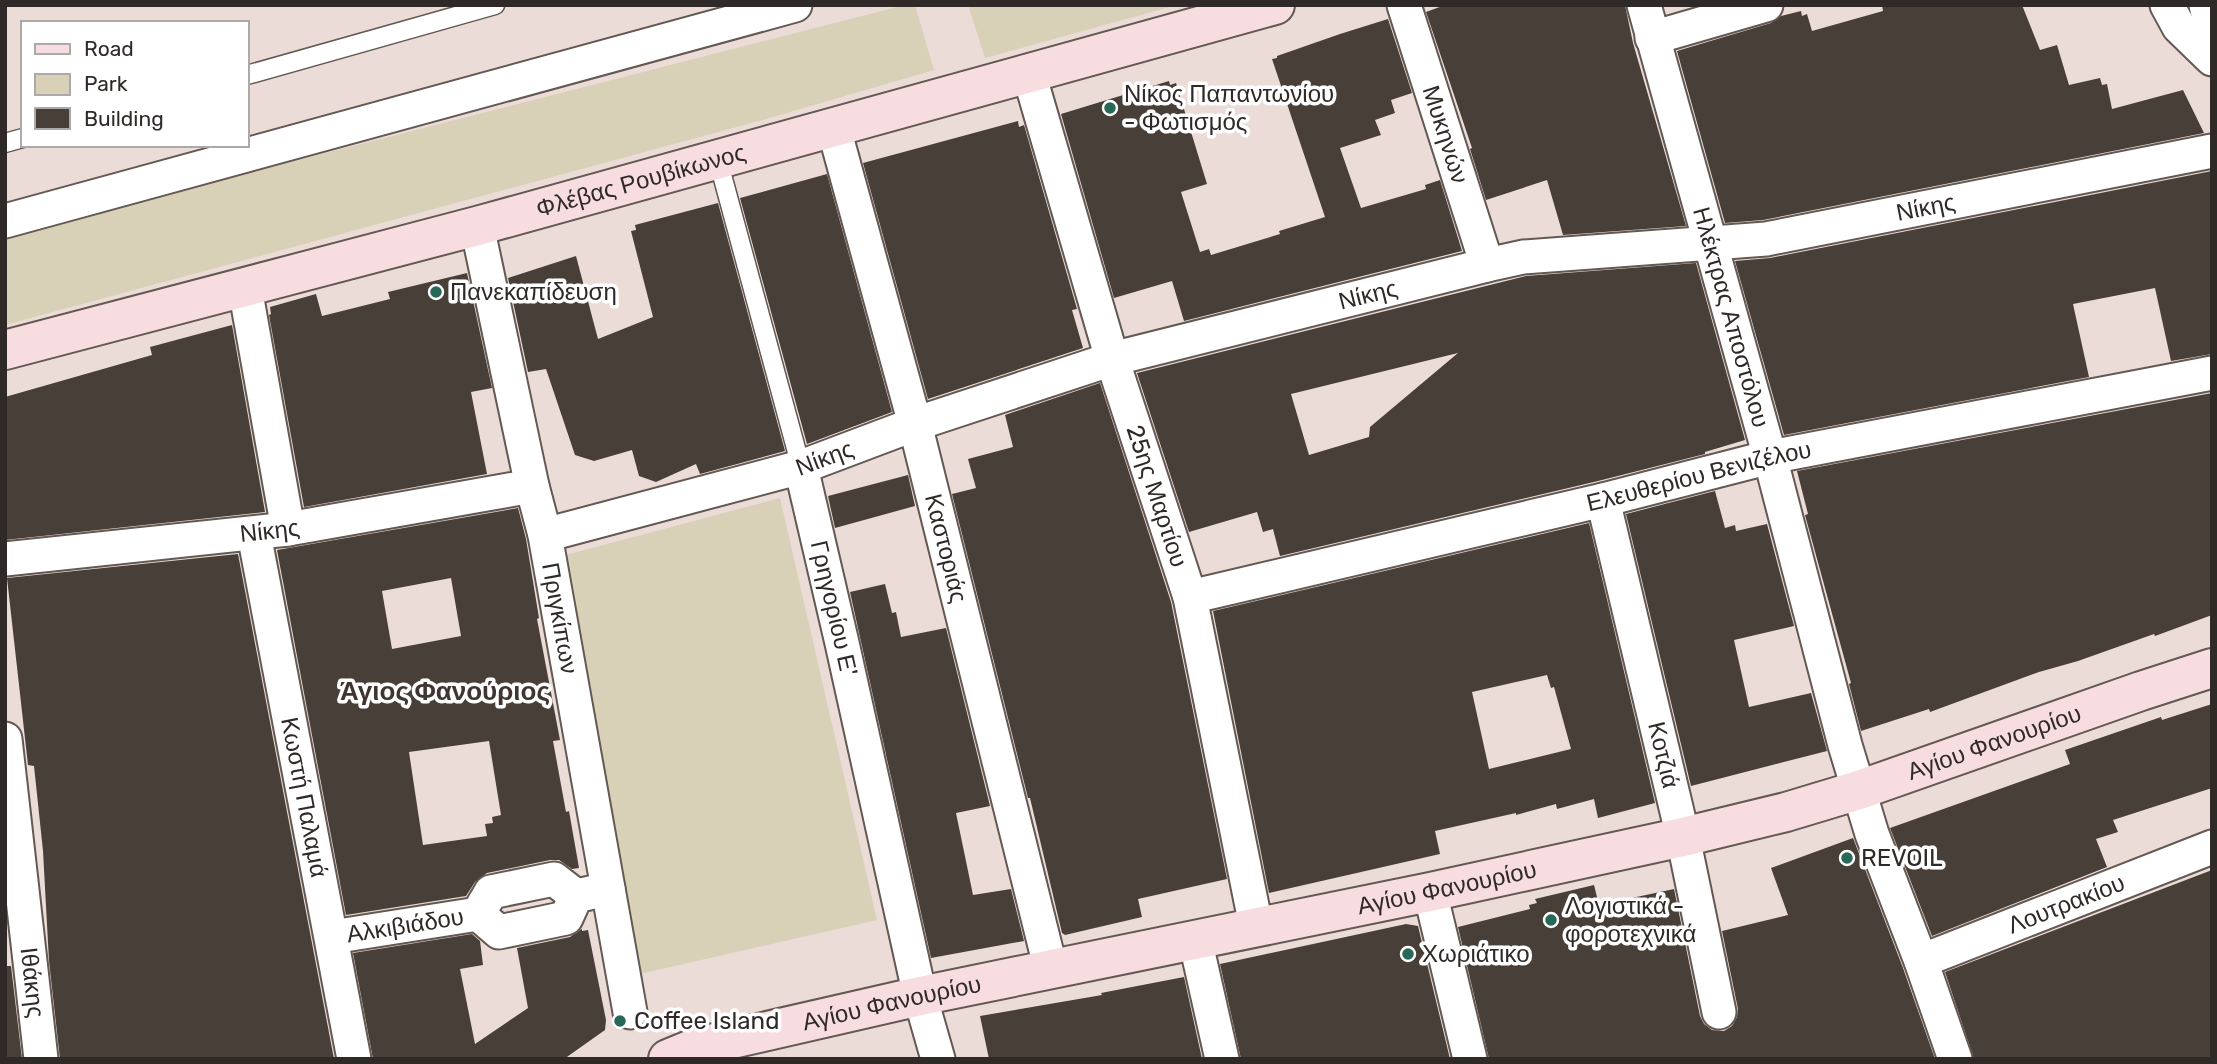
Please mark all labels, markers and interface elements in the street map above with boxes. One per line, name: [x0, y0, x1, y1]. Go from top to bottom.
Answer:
legend: [21, 21, 248, 147]
text: Road: [84, 36, 134, 61]
text: Park: [84, 71, 128, 96]
place label: Νίκος Παπαντωνίου - Φωτισμός: [1124, 80, 1334, 136]
street label: Μυκηνών: [1417, 82, 1474, 187]
marker: Νίκος Παπαντωνίου - Φωτισμός: [1102, 100, 1118, 116]
text: Building: [84, 106, 164, 131]
street label: Φλέβας Ρουβίκωνος: [533, 138, 749, 223]
street label: Νίκης: [1894, 188, 1958, 227]
street label: Ηλέκτρας Αποστόλου: [1687, 204, 1775, 430]
street label: Νίκης: [1336, 274, 1400, 316]
place label: Πανεκαπίδευση: [450, 278, 617, 306]
marker: Πανεκαπίδευση: [428, 284, 444, 300]
street label: 25ης Μαρτίου: [1121, 421, 1193, 571]
street label: Νίκης: [792, 435, 857, 482]
street label: Ελευθερίου Βενιζέλου: [1584, 435, 1814, 517]
street label: Καστοριάς: [919, 491, 973, 606]
street label: Νίκης: [238, 513, 301, 548]
street label: Γρηγορίου Ε': [805, 538, 863, 679]
street label: Πριγκίπων: [536, 560, 583, 676]
district label: Άγιος Φανούριος: [340, 676, 550, 707]
street label: Αγίου Φανουρίου: [1903, 699, 2085, 786]
street label: Κωστή Παλαμά: [275, 715, 333, 880]
street label: Κοτζιά: [1642, 719, 1685, 791]
place label: REVOIL: [1861, 844, 1943, 872]
marker: REVOIL: [1839, 850, 1855, 866]
street label: Αγίου Φανουρίου: [1355, 855, 1539, 920]
street label: Λουτρακίου: [2004, 869, 2129, 940]
place label: Λογιστικά - φοροτεχνικά: [1565, 892, 1696, 948]
street label: Αλκιβιάδου: [345, 902, 466, 949]
marker: Λογιστικά - φοροτεχνικά: [1543, 912, 1559, 928]
place label: Χωριάτικο: [1422, 940, 1529, 968]
street label: Ιθάκης: [15, 946, 50, 1019]
marker: Χωριάτικο: [1400, 946, 1416, 962]
street label: Αγίου Φανουρίου: [800, 970, 984, 1036]
place label: Coffee Island: [634, 1007, 779, 1035]
marker: Coffee Island: [612, 1013, 628, 1029]

